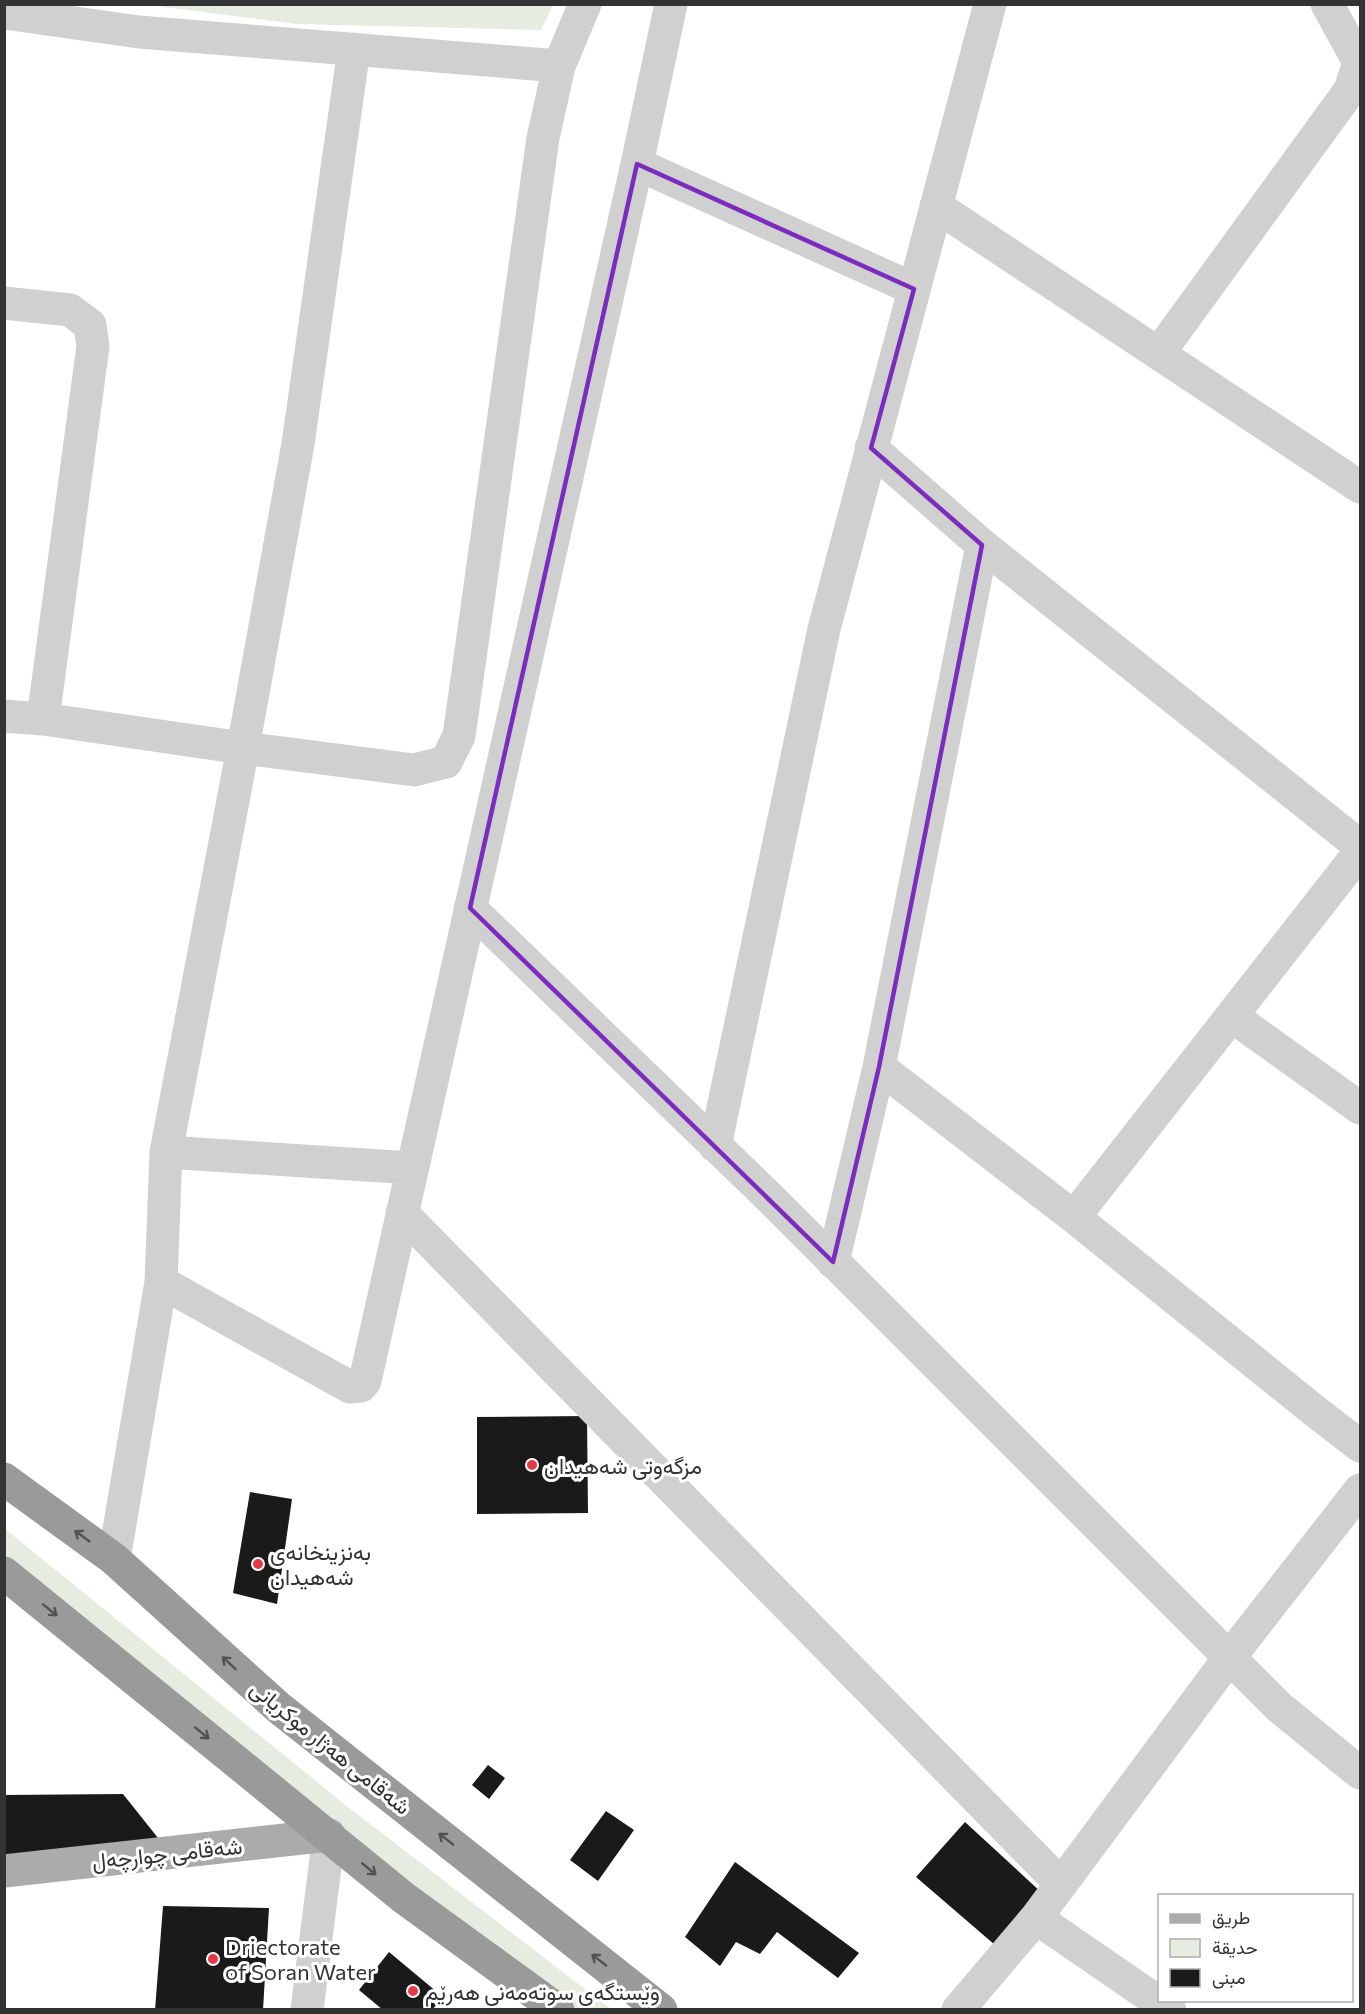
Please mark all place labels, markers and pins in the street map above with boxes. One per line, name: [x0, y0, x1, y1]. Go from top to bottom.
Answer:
place label: مزگەوتی شەهیدان: [544, 1452, 702, 1480]
marker: مزگەوتی شەهیدان: [525, 1458, 539, 1472]
place label: بەنزینخانەی شەهیدان: [270, 1538, 371, 1590]
marker: بەنزینخانەی شەهیدان: [251, 1557, 265, 1571]
place label: Driectorate of Soran Water: [225, 1933, 376, 1985]
marker: Driectorate of Soran Water: [206, 1952, 220, 1966]
place label: وێستگەی سوتەمەنی هەرێم: [425, 1978, 660, 2007]
marker: وێستگەی سوتەمەنی هەرێم: [406, 1984, 420, 1998]

